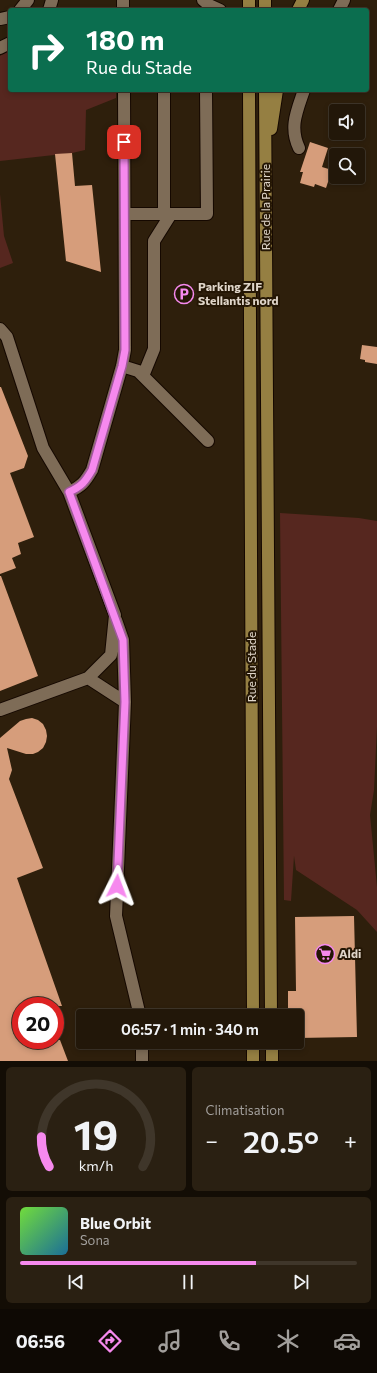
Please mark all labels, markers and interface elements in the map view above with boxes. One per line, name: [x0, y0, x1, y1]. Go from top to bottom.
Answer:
text: 180 m: [86, 22, 164, 56]
icon: right: [20, 24, 72, 76]
text: Rue du Stade: [86, 56, 192, 78]
map controls: [329, 104, 365, 184]
button: sound: [329, 104, 365, 140]
pin: [107, 125, 141, 159]
icon: arrive: [113, 131, 135, 153]
button: search: [329, 148, 365, 184]
street label: Rue de la Prairie: [258, 164, 272, 250]
place label: Parking ZIF Stellantis nord: [198, 279, 278, 307]
parking icon: Parking ZIF Stellantis nord: [173, 283, 195, 305]
street label: Rue du Stade: [244, 632, 258, 702]
position arrow: [96, 865, 138, 907]
supermarket icon: Aldi: [314, 943, 336, 965]
place label: Aldi: [339, 946, 361, 960]
speed limit sign: 20: [12, 997, 64, 1049]
text: 06:57 · 1 min · 340 m: [121, 1020, 259, 1038]
text: Climatisation: [206, 1102, 284, 1118]
text: 19: [74, 1108, 118, 1159]
text: 20.5°: [243, 1122, 319, 1159]
text: −: [206, 1127, 218, 1154]
text: +: [344, 1127, 357, 1154]
text: km/h: [78, 1156, 113, 1174]
text: Blue Orbit: [80, 1214, 151, 1232]
text: Sona: [80, 1232, 110, 1248]
icon: previous: [65, 1271, 87, 1293]
icon: pause: [177, 1271, 199, 1293]
icon: next: [290, 1271, 312, 1293]
icon: directions: [96, 1327, 124, 1355]
icon: music: [156, 1327, 184, 1355]
icon: phone: [215, 1327, 243, 1355]
icon: climate: [274, 1327, 302, 1355]
icon: car: [333, 1327, 361, 1355]
text: 06:56: [16, 1330, 65, 1352]

